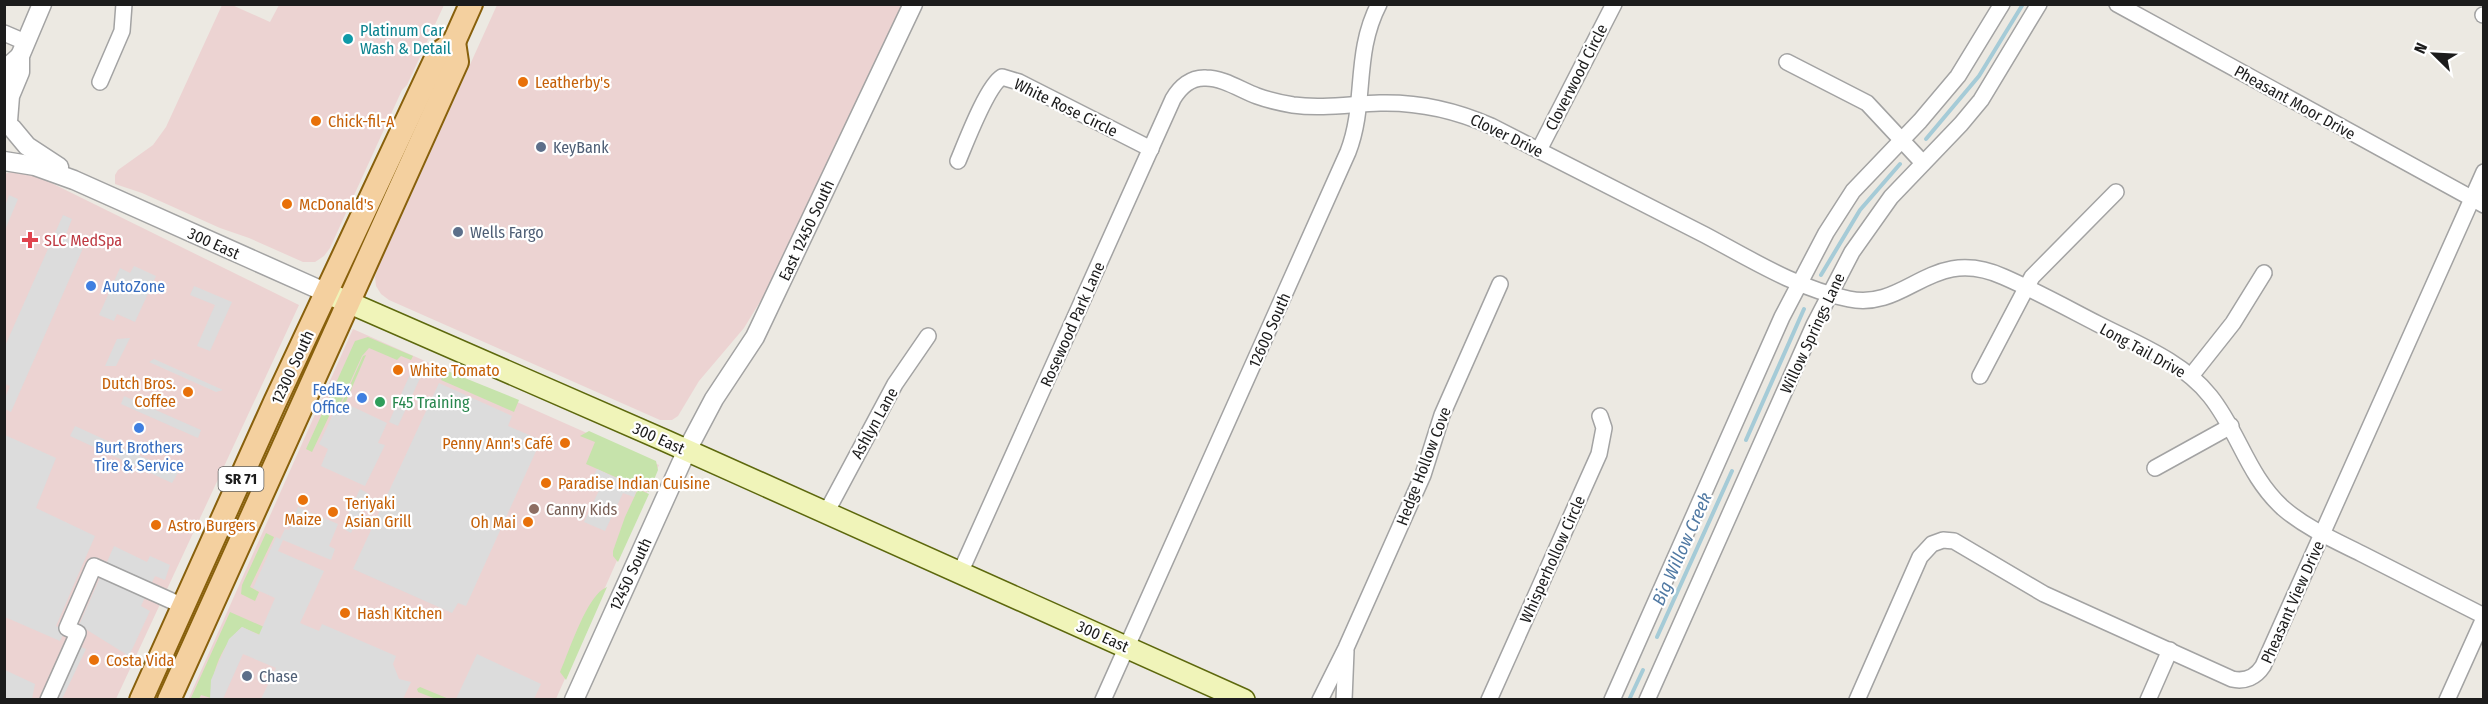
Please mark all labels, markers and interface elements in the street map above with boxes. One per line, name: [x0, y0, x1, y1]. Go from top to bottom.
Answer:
place label: Platinum Car Wash & Detail: [360, 21, 451, 58]
street label: Cloverwood Circle: [1541, 21, 1611, 134]
north arrow: [2404, 24, 2464, 84]
marker: Platinum Car Wash & Detail: [341, 32, 355, 46]
text: N: [2410, 40, 2431, 56]
street label: Pheasant Moor Drive: [2231, 61, 2359, 144]
place label: Leatherby's: [535, 73, 610, 92]
street label: White Rose Circle: [1011, 74, 1121, 141]
marker: Leatherby's: [516, 75, 530, 89]
street label: Clover Drive: [1467, 110, 1546, 161]
place label: Chick-fil-A: [328, 112, 395, 131]
marker: Chick-fil-A: [309, 114, 323, 128]
place label: KeyBank: [553, 138, 609, 157]
marker: KeyBank: [534, 140, 548, 154]
street label: East 12450 South: [775, 177, 838, 284]
place label: McDonald's: [299, 195, 374, 214]
marker: McDonald's: [280, 197, 294, 211]
place label: Wells Fargo: [470, 223, 544, 242]
street label: 300 East: [185, 224, 243, 264]
marker: Wells Fargo: [451, 225, 465, 239]
marker: SLC MedSpa: [21, 231, 39, 249]
place label: SLC MedSpa: [44, 231, 122, 250]
street label: Rosewood Park Lane: [1036, 259, 1109, 390]
street label: Willow Springs Lane: [1776, 270, 1849, 396]
place label: AutoZone: [103, 277, 165, 296]
marker: AutoZone: [84, 279, 98, 293]
street label: 12600 South: [1244, 290, 1294, 371]
street label: Long Tail Drive: [2097, 319, 2189, 382]
street label: 12300 South: [267, 327, 318, 407]
place label: White Tomato: [410, 361, 500, 380]
marker: White Tomato: [391, 363, 405, 377]
place label: Dutch Bros. Coffee: [102, 374, 176, 411]
place label: FedEx Office: [312, 380, 350, 417]
street label: Ashlyn Lane: [847, 384, 902, 462]
marker: Dutch Bros. Coffee: [181, 385, 195, 399]
marker: FedEx Office: [355, 391, 369, 405]
place label: F45 Training: [392, 393, 470, 412]
marker: F45 Training: [373, 395, 387, 409]
street label: Hedge Hollow Cove: [1392, 404, 1455, 528]
street label: 300 East: [630, 419, 688, 459]
marker: Burt Brothers Tire & Service: [132, 421, 146, 435]
place label: Penny Ann's Café: [442, 434, 553, 453]
marker: Penny Ann's Café: [558, 436, 572, 450]
place label: Burt Brothers Tire & Service: [94, 438, 184, 475]
road number: SR 71: [218, 467, 264, 491]
place label: Paradise Indian Cuisine: [558, 474, 710, 493]
marker: Paradise Indian Cuisine: [539, 476, 553, 490]
water label: Big Willow Creek: [1647, 489, 1717, 609]
marker: Maize: [296, 493, 310, 507]
street label: Whisperhollow Circle: [1516, 493, 1589, 626]
place label: Teriyaki Asian Grill: [345, 494, 412, 531]
place label: Canny Kids: [546, 500, 618, 519]
marker: Canny Kids: [527, 502, 541, 516]
marker: Teriyaki Asian Grill: [326, 505, 340, 519]
place label: Maize: [284, 510, 322, 529]
place label: Oh Mai: [471, 513, 516, 532]
marker: Oh Mai: [521, 515, 535, 529]
place label: Astro Burgers: [168, 516, 256, 535]
marker: Astro Burgers: [149, 518, 163, 532]
street label: 12450 South: [605, 535, 656, 614]
street label: Pheasant View Drive: [2257, 538, 2328, 666]
place label: Hash Kitchen: [357, 604, 443, 623]
marker: Hash Kitchen: [338, 606, 352, 620]
street label: 300 East: [1074, 617, 1132, 657]
place label: Costa Vida: [106, 651, 175, 670]
marker: Costa Vida: [87, 653, 101, 667]
place label: Chase: [259, 667, 298, 686]
marker: Chase: [240, 669, 254, 683]

